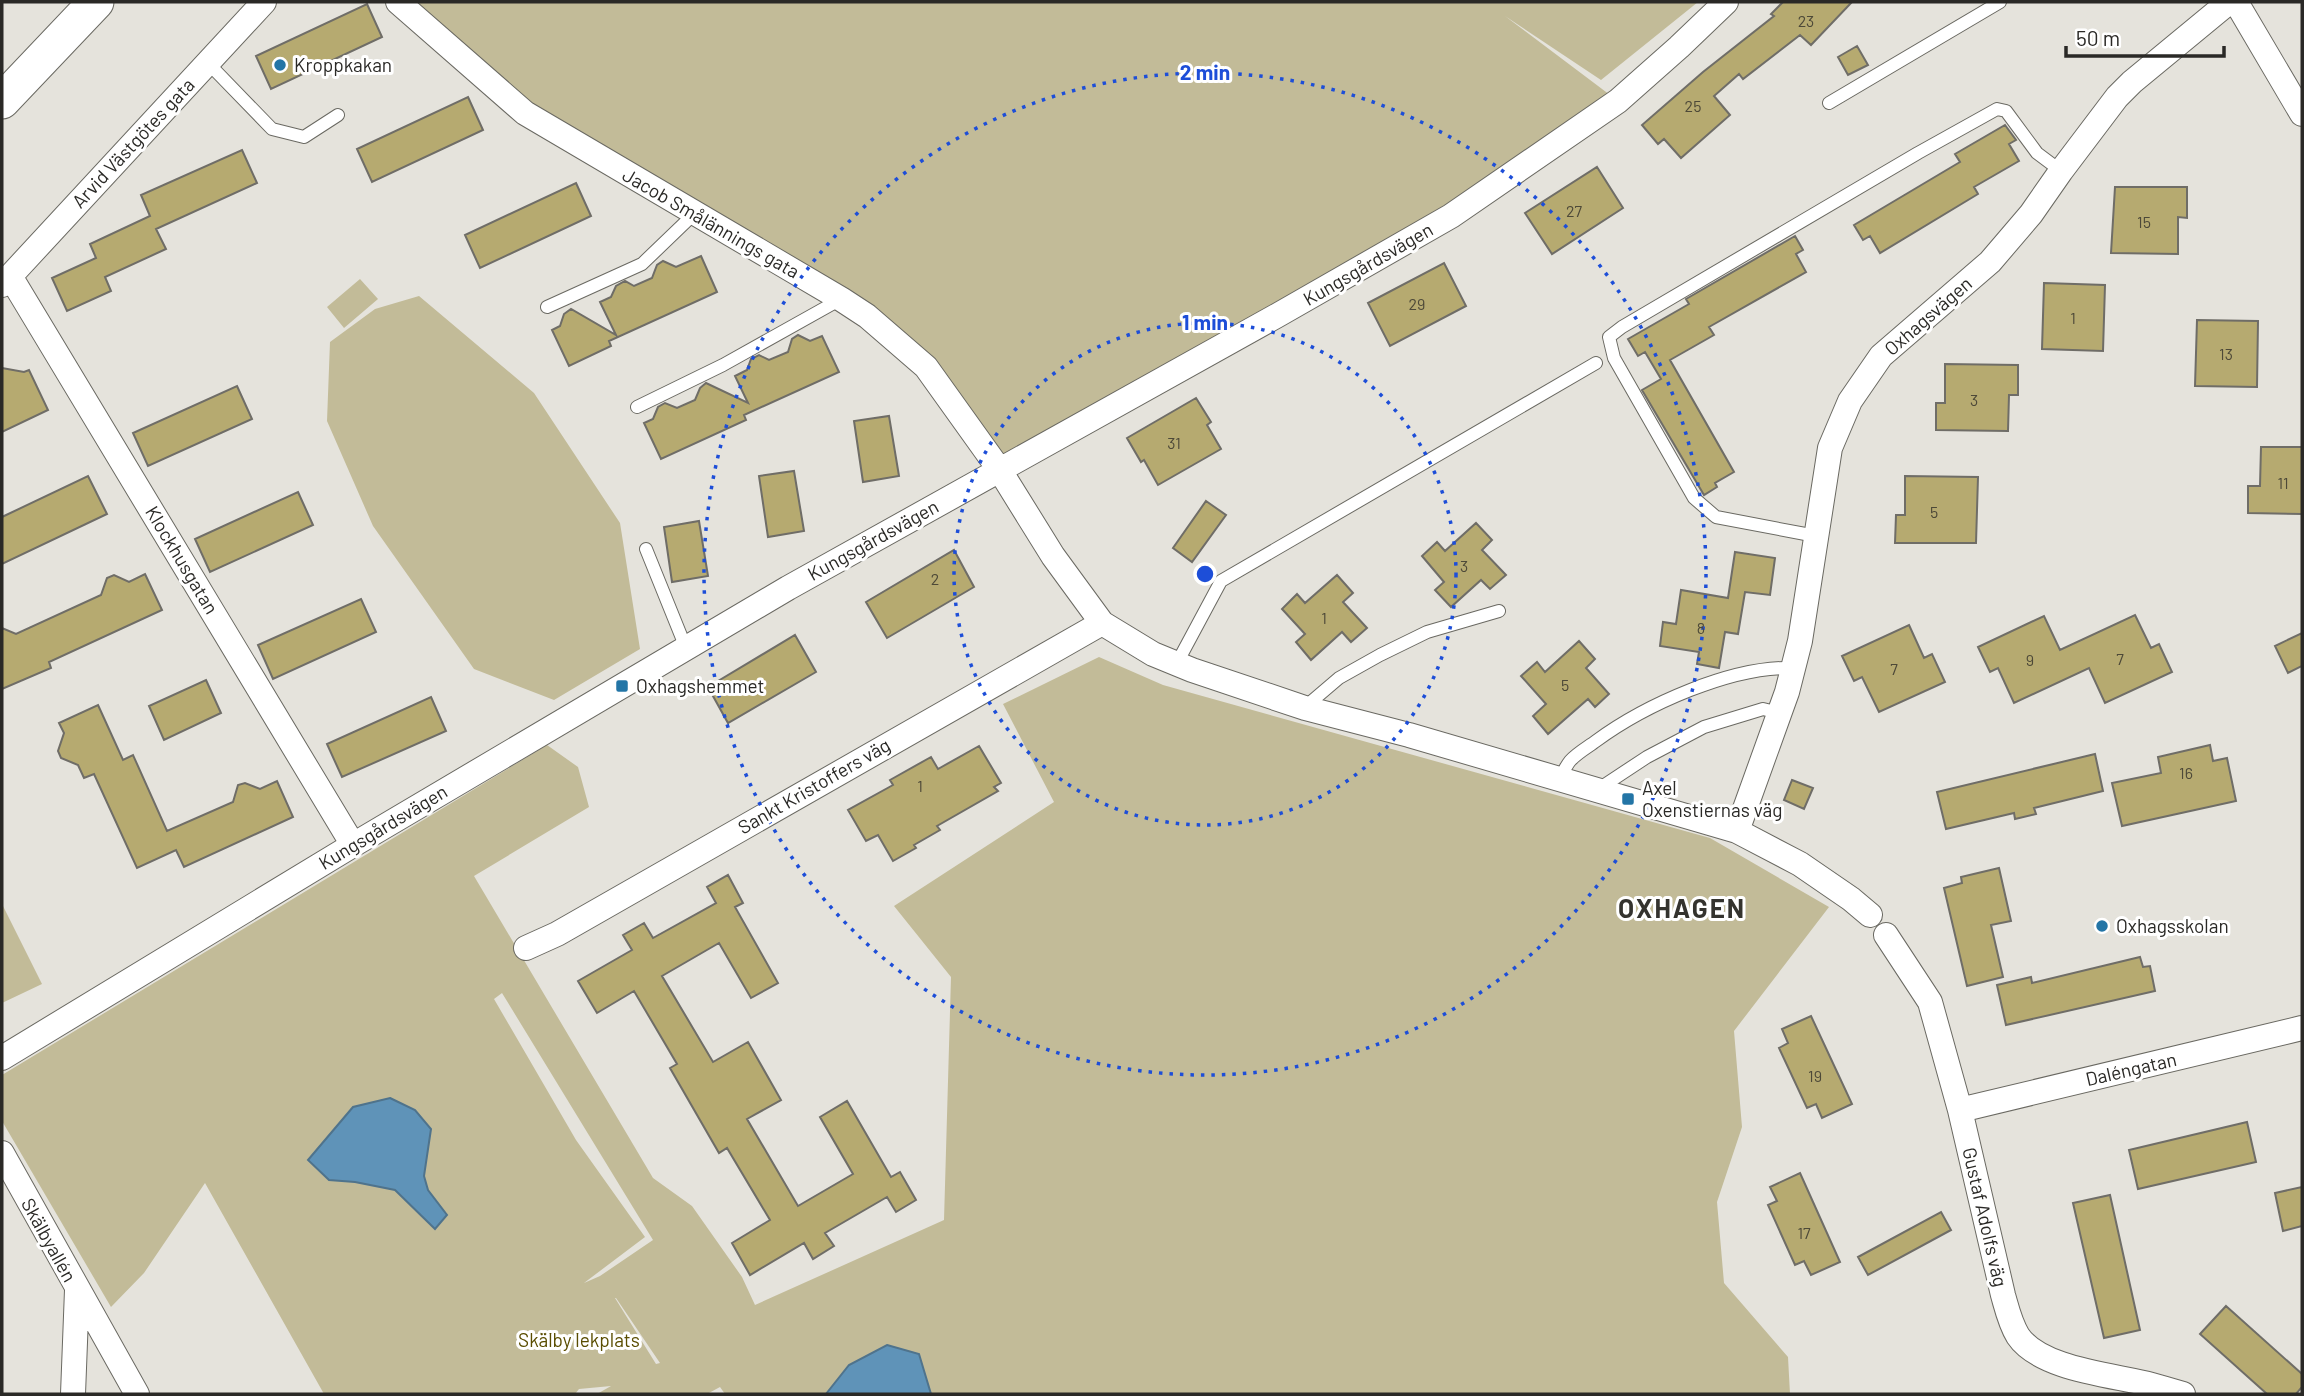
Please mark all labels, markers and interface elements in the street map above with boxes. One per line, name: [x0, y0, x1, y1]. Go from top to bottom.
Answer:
house number: 23: [1798, 11, 1814, 30]
scale bar: [2066, 14, 2224, 58]
text: 50 m: [2076, 25, 2120, 50]
place label: Kroppkakan: [294, 53, 392, 76]
marker: Kroppkakan: [272, 57, 288, 73]
text: 2 min: [1180, 59, 1230, 84]
street label: Arvid Västgötes gata: [67, 73, 199, 212]
house number: 25: [1685, 96, 1701, 115]
street label: Jacob Smålännings gata: [619, 162, 804, 283]
house number: 27: [1566, 201, 1582, 220]
house number: 15: [2137, 212, 2151, 231]
street label: Kungsgårdsvägen: [1299, 217, 1437, 310]
street label: Oxhagsvägen: [1879, 271, 1976, 360]
house number: 29: [1409, 294, 1425, 313]
house number: 1: [2070, 308, 2076, 327]
text: 1 min: [1182, 309, 1228, 334]
house number: 13: [2219, 344, 2233, 363]
house number: 3: [1970, 390, 1978, 409]
house number: 31: [1167, 433, 1181, 452]
house number: 11: [2277, 473, 2289, 492]
street label: Kungsgårdsvägen: [803, 494, 942, 585]
street label: Klockhusgatan: [141, 502, 224, 618]
house number: 5: [1930, 502, 1938, 521]
house number: 3: [1460, 556, 1468, 575]
centre of rings: [1193, 562, 1217, 586]
house number: 2: [931, 569, 939, 588]
house number: 1: [1321, 608, 1327, 627]
house number: 8: [1697, 618, 1705, 637]
house number: 7: [2116, 649, 2124, 668]
house number: 9: [2026, 650, 2034, 669]
house number: 7: [1890, 659, 1898, 678]
place label: Oxhagshemmet: [636, 674, 764, 697]
house number: 5: [1561, 675, 1569, 694]
marker: Oxhagshemmet: [614, 678, 630, 694]
street label: Sankt Kristoffers väg: [734, 733, 894, 838]
house number: 16: [2179, 763, 2193, 782]
house number: 1: [917, 776, 923, 795]
place label: Axel Oxenstiernas väg: [1642, 776, 1782, 821]
street label: Kungsgårdsvägen: [314, 779, 451, 874]
marker: Axel Oxenstiernas väg: [1620, 791, 1636, 807]
district label: OXHAGEN: [1618, 892, 1746, 923]
place label: Oxhagsskolan: [2116, 914, 2229, 937]
marker: Oxhagsskolan: [2094, 918, 2110, 934]
street label: Daléngatan: [2083, 1047, 2179, 1090]
house number: 19: [1808, 1066, 1822, 1085]
street label: Gustaf Adolfs väg: [1958, 1145, 2013, 1289]
street label: Skälbyallén: [17, 1194, 82, 1286]
house number: 17: [1797, 1223, 1811, 1242]
park label: Skälby lekplats: [518, 1328, 640, 1351]

